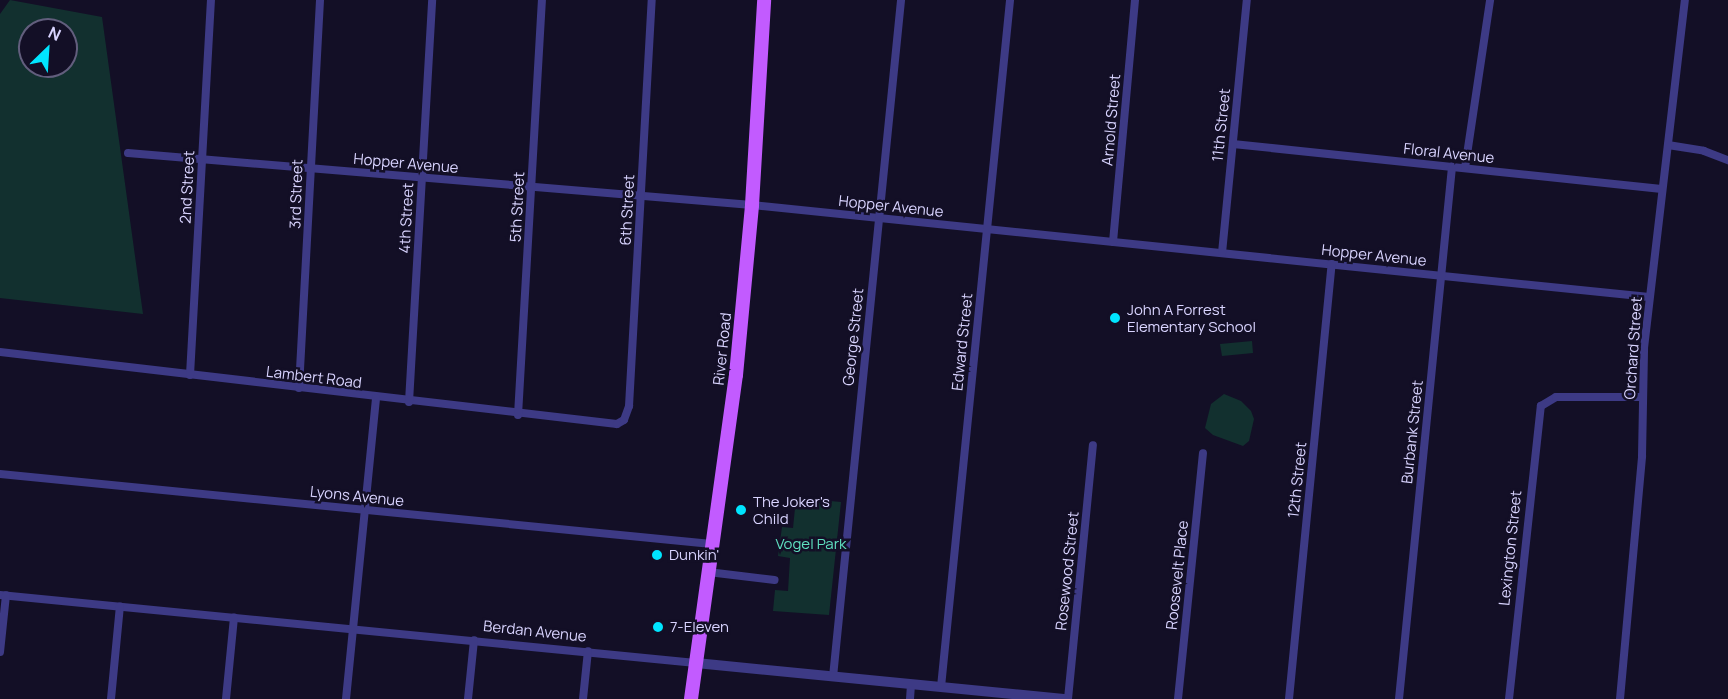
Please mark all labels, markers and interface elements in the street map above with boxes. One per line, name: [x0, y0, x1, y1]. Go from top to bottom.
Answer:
north arrow: [18, 18, 78, 78]
text: N: [45, 21, 65, 46]
street label: Arnold Street: [1098, 73, 1124, 167]
street label: 11th Street: [1208, 87, 1234, 163]
street label: Floral Avenue: [1403, 139, 1495, 167]
street label: Hopper Avenue: [353, 149, 459, 177]
street label: 2nd Street: [176, 150, 198, 224]
street label: 3rd Street: [286, 159, 306, 229]
street label: 5th Street: [506, 171, 528, 243]
street label: 6th Street: [616, 174, 638, 246]
street label: 4th Street: [395, 182, 417, 254]
street label: Hopper Avenue: [838, 192, 944, 220]
street label: Hopper Avenue: [1321, 241, 1427, 269]
street label: George Street: [839, 287, 867, 387]
street label: Edward Street: [948, 292, 976, 392]
street label: Orchard Street: [1620, 296, 1646, 400]
place label: John A Forrest Elementary School: [1127, 300, 1256, 335]
marker: John A Forrest Elementary School: [1108, 311, 1122, 325]
street label: River Road: [709, 312, 735, 386]
street label: Lambert Road: [265, 362, 363, 392]
street label: Burbank Street: [1398, 379, 1426, 485]
street label: 12th Street: [1284, 441, 1310, 519]
street label: Lyons Avenue: [309, 482, 405, 510]
street label: Lexington Street: [1495, 489, 1525, 607]
place label: The Joker's Child: [753, 492, 830, 527]
marker: The Joker's Child: [734, 503, 748, 517]
street label: Rosewood Street: [1052, 511, 1082, 631]
street label: Roosevelt Place: [1162, 519, 1192, 631]
park label: Vogel Park: [775, 535, 847, 553]
place label: Dunkin': [669, 546, 719, 564]
marker: Dunkin': [650, 548, 664, 562]
street label: Berdan Avenue: [482, 617, 588, 645]
place label: 7-Eleven: [670, 618, 729, 636]
marker: 7-Eleven: [651, 620, 665, 634]

